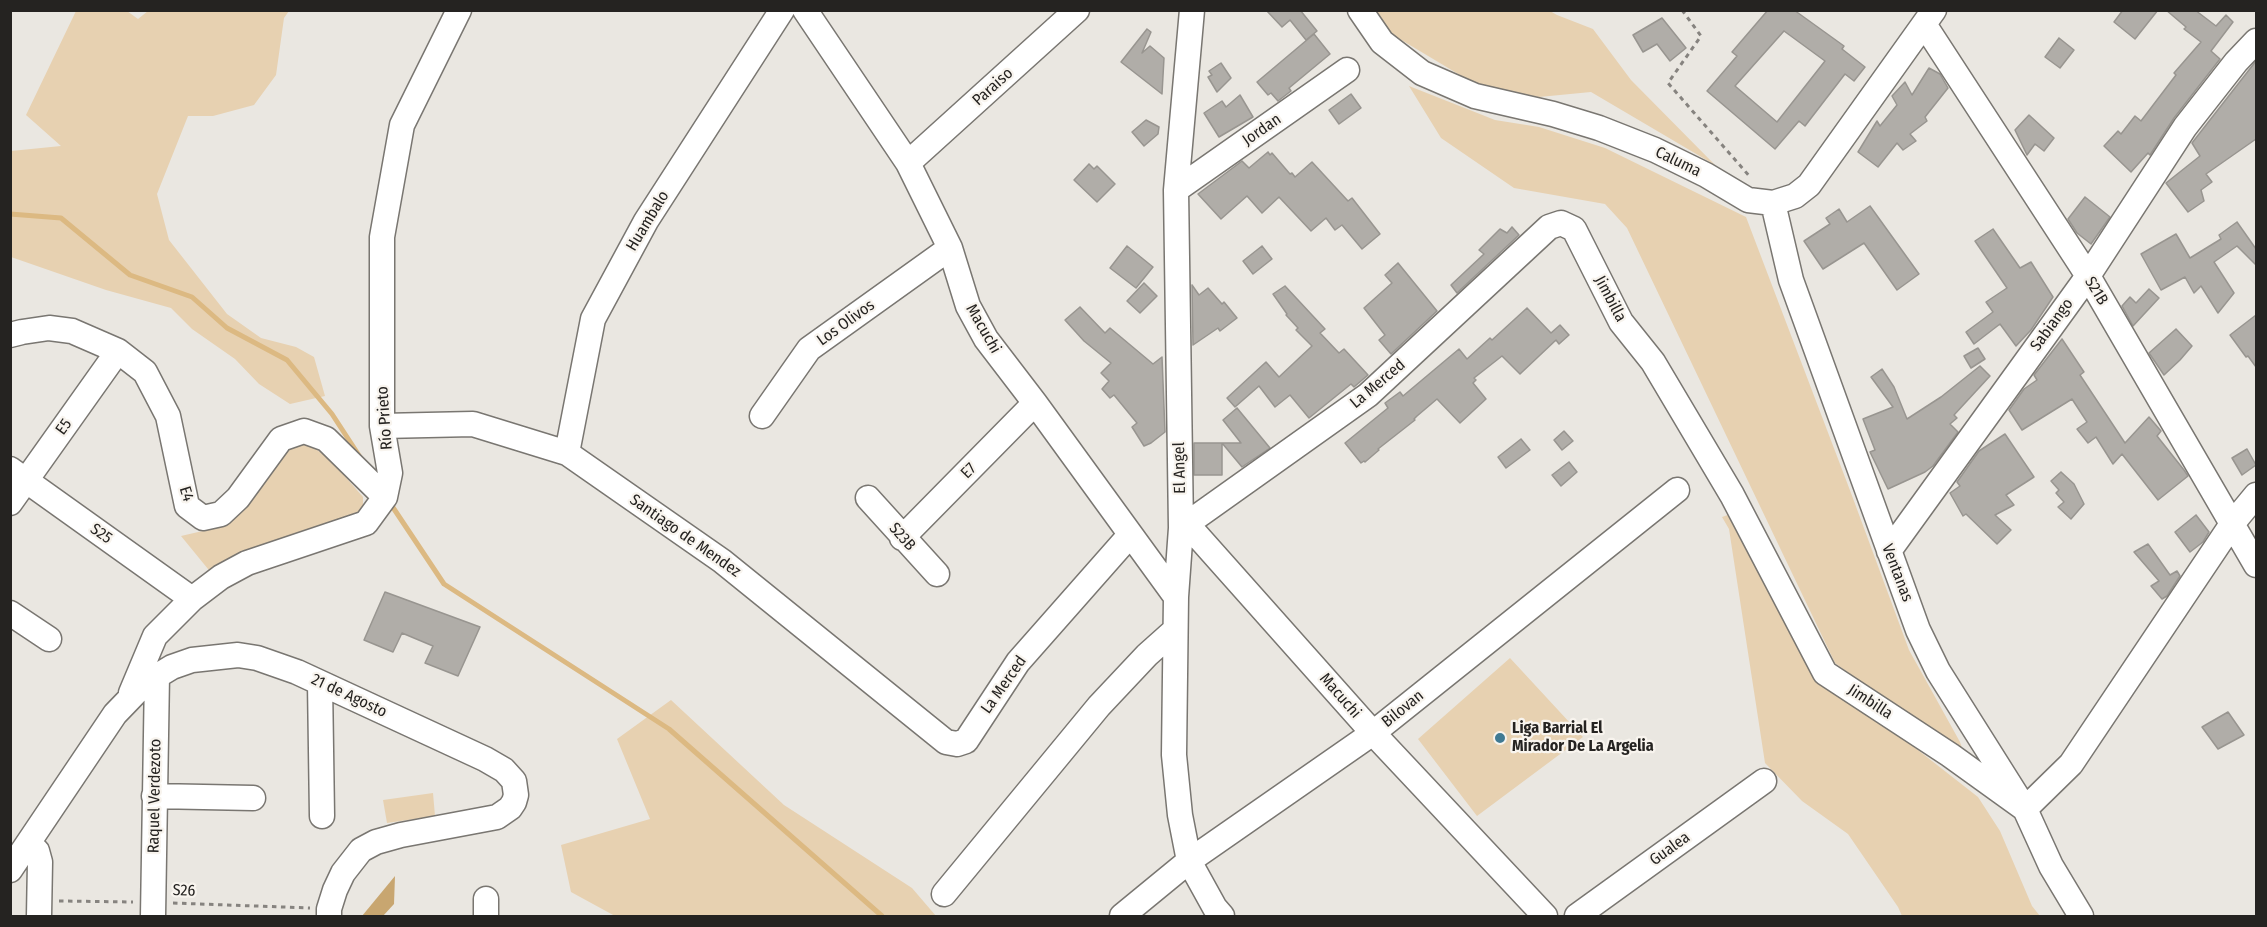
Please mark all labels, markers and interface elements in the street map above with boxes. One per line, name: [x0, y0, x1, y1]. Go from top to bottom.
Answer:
street label: Paraiso: [969, 64, 1017, 110]
street label: Jordan: [1239, 110, 1285, 150]
street label: Caluma: [1652, 143, 1704, 181]
street label: Huambalo: [623, 187, 673, 255]
street label: Jimbilla: [1590, 273, 1630, 325]
street label: S21B: [2080, 273, 2112, 309]
street label: Sabiango: [2027, 295, 2077, 355]
street label: Los Olivos: [814, 296, 878, 350]
street label: Macuchi: [961, 301, 1005, 357]
street label: La Merced: [1347, 355, 1409, 413]
street label: Río Prieto: [373, 385, 397, 451]
street label: E5: [52, 415, 76, 439]
street label: El Angel: [1170, 442, 1190, 494]
street label: E7: [957, 459, 981, 483]
street label: E4: [175, 484, 197, 504]
street label: Santiago de Mendez: [626, 491, 744, 581]
street label: S23B: [885, 519, 919, 555]
street label: S25: [86, 520, 116, 548]
street label: Ventanas: [1877, 542, 1917, 604]
street label: La Merced: [977, 652, 1031, 718]
street label: Macuchi: [1315, 669, 1365, 723]
street label: 21 de Agosto: [308, 670, 390, 722]
street label: Jimbilla: [1844, 680, 1896, 724]
street label: Bilovan: [1378, 686, 1428, 732]
place label: Liga Barrial El Mirador De La Argelia: [1512, 719, 1654, 757]
marker: Liga Barrial El Mirador De La Argelia: [1493, 731, 1507, 745]
street label: Raquel Verdezoto: [144, 739, 166, 853]
street label: Gualea: [1646, 828, 1694, 870]
street label: S26: [172, 881, 196, 901]

